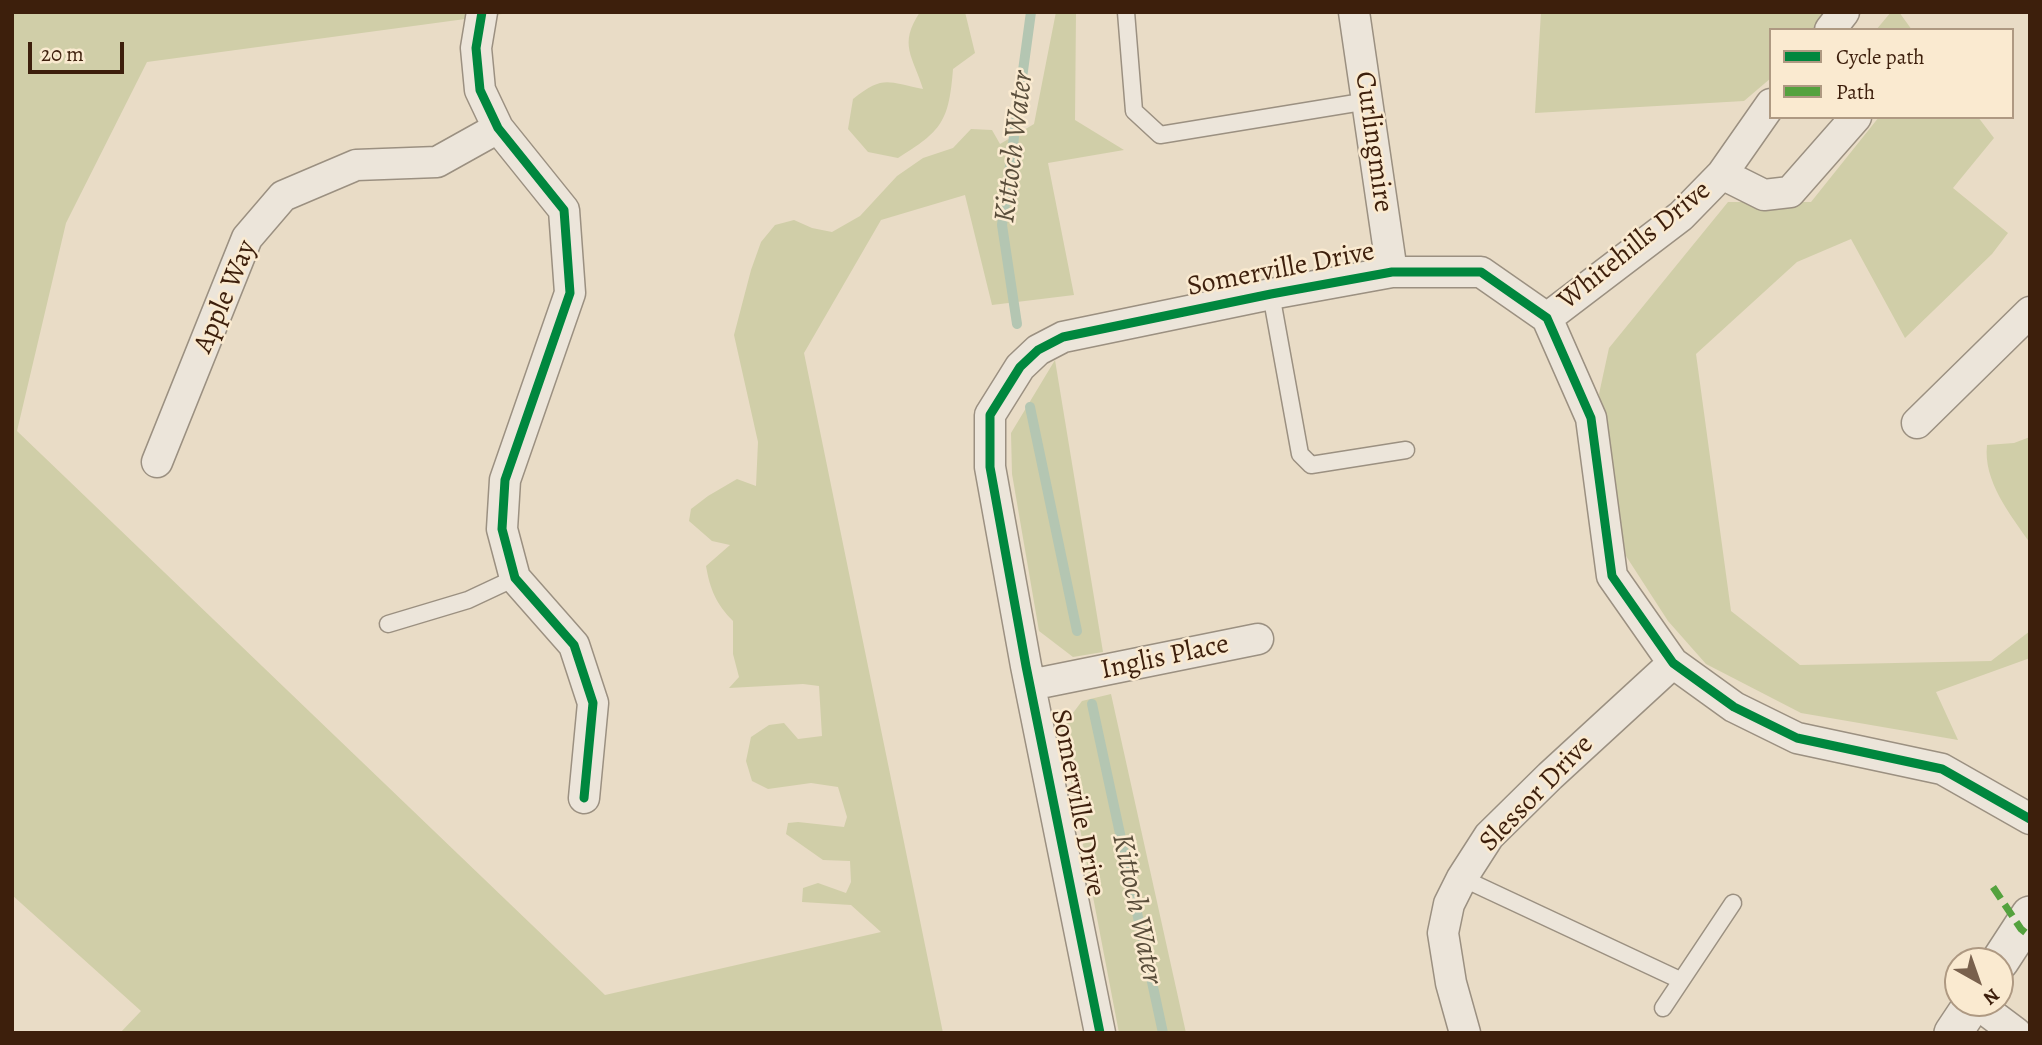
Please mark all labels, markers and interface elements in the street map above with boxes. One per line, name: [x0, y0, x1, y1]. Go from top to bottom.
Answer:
scale bar: [32, 28, 128, 72]
legend: [1769, 28, 2014, 119]
text: 20 m: [41, 40, 84, 68]
text: Cycle path: [1836, 43, 1925, 71]
water label: Kittoch Water: [988, 69, 1042, 225]
street label: Curlingmire: [1347, 70, 1399, 214]
text: Path: [1836, 78, 1875, 106]
street label: Whitehills Drive: [1552, 174, 1718, 318]
street label: Somerville Drive: [1184, 235, 1378, 305]
street label: Apple Way: [187, 236, 265, 358]
street label: Inglis Place: [1098, 628, 1232, 688]
street label: Somerville Drive: [1042, 706, 1112, 900]
street label: Slessor Drive: [1473, 729, 1601, 859]
water label: Kittoch Water: [1103, 831, 1169, 987]
north arrow: [1944, 947, 2014, 1017]
text: N: [1978, 982, 2005, 1011]

